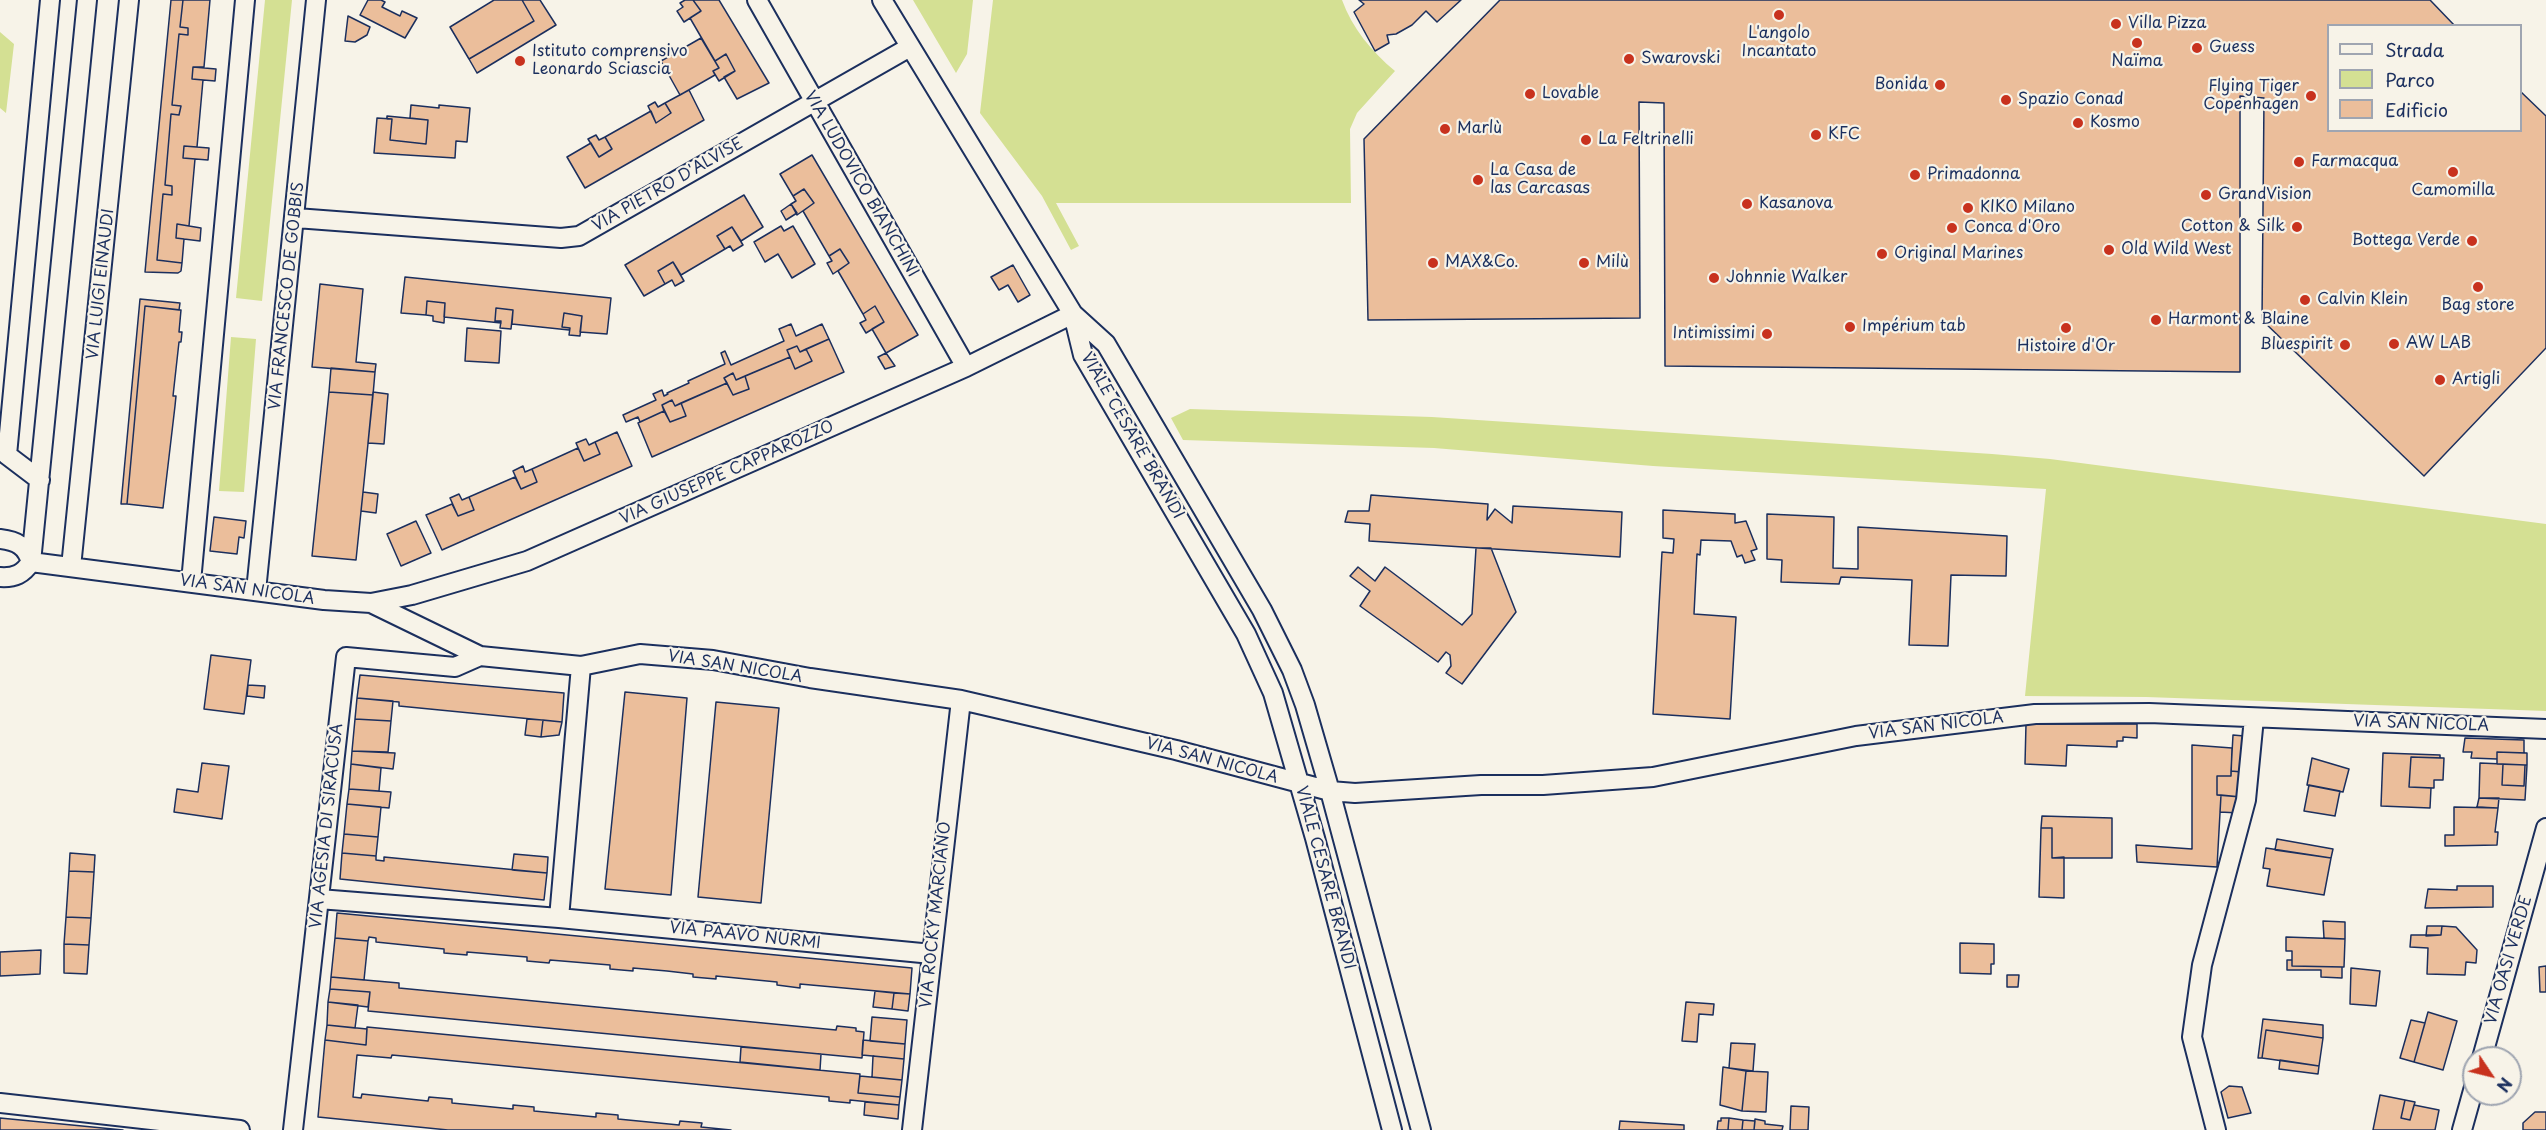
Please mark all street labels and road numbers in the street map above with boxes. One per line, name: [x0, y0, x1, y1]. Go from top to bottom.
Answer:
street label: VIA LUDOVICO BIANCHINI: [800, 88, 922, 280]
street label: VIA PIETRO D'ALVISE: [589, 134, 747, 236]
street label: VIA FRANCESCO DE GOBBIS: [265, 181, 309, 411]
street label: VIA LUIGI EINAUDI: [84, 208, 118, 360]
street label: VIALE CESARE BRANDI: [1076, 349, 1188, 523]
street label: VIA GIUSEPPE CAPPAROZZO: [617, 417, 837, 529]
street label: VIA SAN NICOLA: [178, 571, 316, 609]
street label: VIA SAN NICOLA: [666, 647, 804, 687]
street label: VIA SAN NICOLA: [1867, 708, 2005, 744]
street label: VIA SAN NICOLA: [2353, 712, 2489, 736]
street label: VIA AGESIA DI SIRACUSA: [307, 722, 347, 930]
street label: VIA SAN NICOLA: [1144, 734, 1280, 788]
street label: VIALE CESARE BRANDI: [1291, 784, 1359, 972]
street label: VIA ROCKY MARCIANO: [917, 821, 955, 1009]
street label: VIA OASI VERDE: [2481, 893, 2537, 1027]
street label: VIA PAAVO NURMI: [668, 919, 822, 953]

